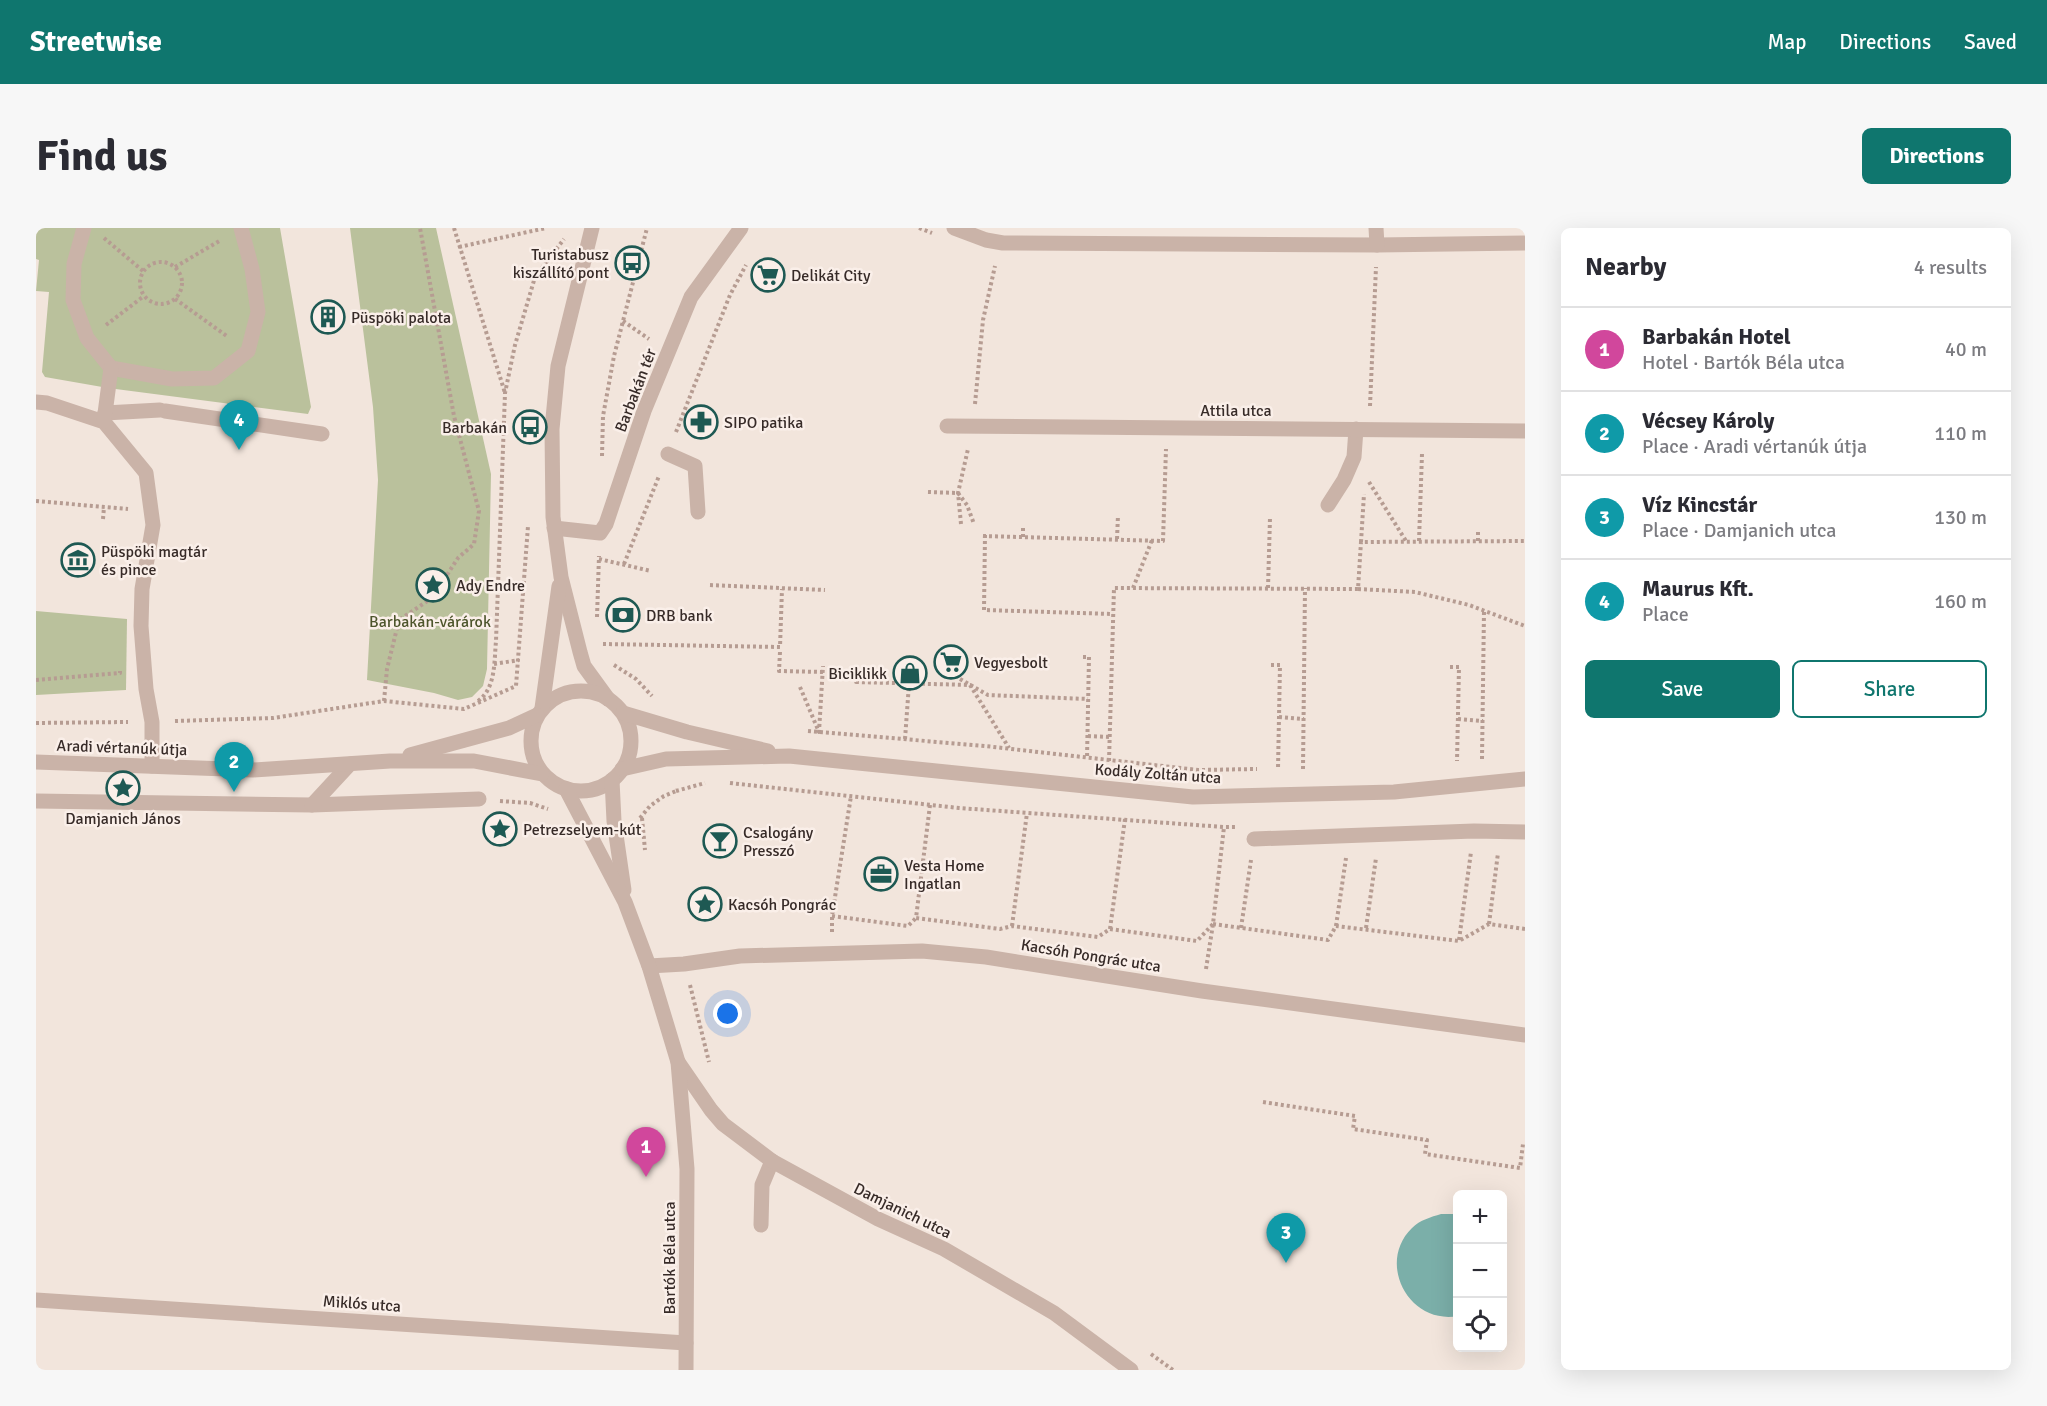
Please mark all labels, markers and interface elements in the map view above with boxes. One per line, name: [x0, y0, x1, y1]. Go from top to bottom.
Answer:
text: Streetwise: [30, 25, 162, 59]
text: Map: [1768, 29, 1806, 55]
text: Directions: [1839, 29, 1931, 55]
text: Saved: [1964, 29, 2017, 55]
button: Directions: [1862, 128, 2011, 184]
text: Find us: [36, 131, 167, 182]
place label: Turistabusz kiszállító pont: [513, 245, 609, 283]
bus stop icon: Turistabusz kiszállító pont: [614, 245, 650, 281]
text: Nearby: [1585, 251, 1666, 283]
text: 4 results: [1914, 255, 1987, 280]
supermarket icon: Delikát City: [750, 257, 786, 293]
place label: Delikát City: [791, 266, 871, 286]
building icon: Püspöki palota: [310, 299, 346, 335]
place label: Püspöki palota: [351, 308, 451, 328]
text: Barbakán Hotel: [1642, 323, 1791, 350]
text: 1: [1599, 337, 1610, 362]
text: 40 m: [1945, 337, 1987, 362]
street label: Barbakán tér: [611, 346, 661, 435]
text: Hotel · Bartók Béla utca: [1642, 350, 1845, 375]
pin: 4: [220, 400, 258, 450]
street label: Attila utca: [1200, 401, 1272, 421]
pharmacy icon: SIPO patika: [683, 404, 719, 440]
text: Vécsey Károly: [1642, 407, 1774, 434]
bus stop icon: Barbakán: [512, 409, 548, 445]
place label: SIPO patika: [724, 413, 803, 433]
place label: Barbakán: [442, 418, 507, 438]
text: 2: [1599, 421, 1610, 446]
text: 110 m: [1934, 421, 1987, 446]
text: Place · Aradi vértanúk útja: [1642, 434, 1867, 459]
text: Víz Kincstár: [1642, 491, 1757, 518]
text: 3: [1599, 505, 1610, 530]
text: 130 m: [1934, 505, 1987, 530]
text: Place · Damjanich utca: [1642, 518, 1836, 543]
museum icon: Püspöki magtár és pince: [60, 542, 96, 578]
place label: Püspöki magtár és pince: [101, 542, 207, 580]
place icon: Ady Endre: [415, 567, 451, 603]
text: Maurus Kft.: [1642, 575, 1754, 602]
place label: Ady Endre: [456, 576, 525, 596]
text: 4: [1599, 589, 1610, 614]
text: 160 m: [1934, 589, 1987, 614]
bank icon: DRB bank: [605, 597, 641, 633]
text: Place: [1642, 602, 1689, 627]
place label: DRB bank: [646, 606, 712, 626]
park label: Barbakán-várárok: [369, 612, 491, 632]
supermarket icon: Vegyesbolt: [933, 644, 969, 680]
place label: Vegyesbolt: [974, 653, 1048, 673]
shop icon: Biciklikk: [892, 655, 928, 691]
button: Save: [1585, 660, 1780, 718]
button: Share: [1792, 660, 1987, 718]
place label: Biciklikk: [828, 664, 887, 684]
street label: Aradi vértanúk útja: [56, 736, 188, 760]
pin: 2: [214, 742, 254, 792]
street label: Kodály Zoltán utca: [1094, 760, 1222, 788]
place icon: Damjanich János: [105, 770, 141, 806]
place label: Damjanich János: [65, 809, 181, 829]
place icon: Petrezselyem-kút: [482, 811, 518, 847]
place label: Petrezselyem-kút: [523, 820, 642, 840]
bar icon: Csalogány Presszó: [702, 823, 738, 859]
place label: Csalogány Presszó: [743, 823, 814, 861]
office icon: Vesta Home Ingatlan: [863, 856, 899, 892]
place label: Vesta Home Ingatlan: [904, 856, 985, 894]
place icon: Kacsóh Pongrác: [687, 886, 723, 922]
place label: Kacsóh Pongrác: [728, 895, 836, 915]
street label: Kacsóh Pongrác utca: [1019, 935, 1162, 977]
your location: [713, 999, 742, 1028]
pin: 1: [626, 1128, 666, 1177]
street label: Damjanich utca: [850, 1179, 955, 1243]
map controls: [1453, 1190, 1507, 1352]
button: +: [1453, 1190, 1507, 1244]
street label: Bartók Béla utca: [660, 1201, 680, 1315]
pin: 3: [1266, 1214, 1306, 1263]
button: −: [1453, 1244, 1507, 1298]
street label: Miklós utca: [322, 1291, 402, 1317]
button: locate: [1453, 1298, 1507, 1352]

